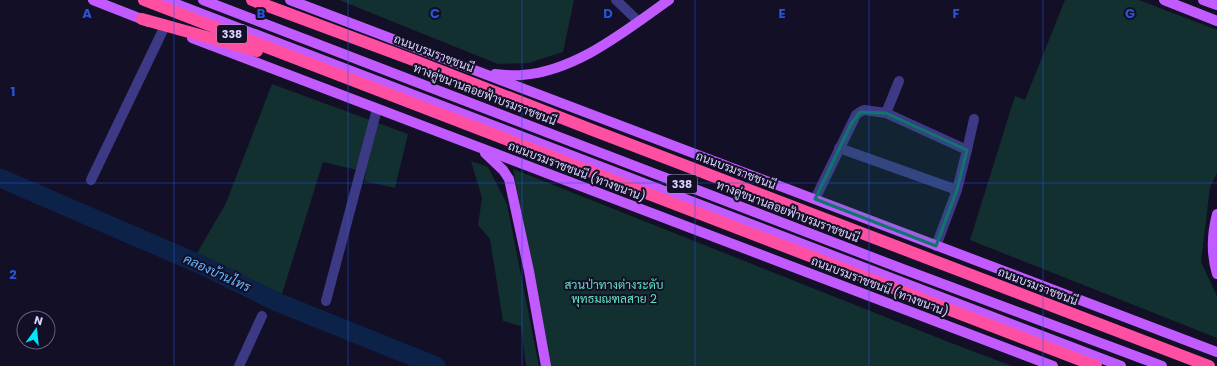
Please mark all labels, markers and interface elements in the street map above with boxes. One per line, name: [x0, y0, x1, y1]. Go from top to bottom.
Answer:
text: A: [82, 4, 92, 23]
text: B: [257, 4, 266, 23]
text: C: [430, 4, 440, 23]
text: D: [603, 4, 613, 23]
text: E: [778, 4, 786, 23]
text: F: [952, 4, 960, 23]
text: G: [1125, 4, 1135, 23]
road number: 338: [217, 25, 247, 43]
street label: ถนนบรมราชชนนี: [391, 30, 477, 76]
street label: ทางคู่ขนานลอยฟ้าบรมราชชนนี: [411, 59, 559, 129]
text: 1: [11, 82, 15, 101]
street label: ถนนบรมราชชนนี (ทางขนาน): [506, 137, 648, 205]
street label: ถนนบรมราชชนนี: [693, 147, 779, 193]
road number: 338: [667, 175, 697, 193]
street label: ทางคู่ขนานลอยฟ้าบรมราชชนนี: [714, 176, 862, 246]
water label: คลองบ้านไทร: [180, 249, 254, 297]
street label: ถนนบรมราชชนนี (ทางขนาน): [809, 252, 951, 320]
street label: ถนนบรมราชชนนี: [995, 263, 1081, 309]
text: 2: [9, 265, 17, 284]
park label: สวนป่าทางต่างระดับ พุทธมณฑลสาย 2: [564, 276, 664, 308]
north arrow: [16, 310, 56, 350]
text: N: [33, 312, 45, 329]

